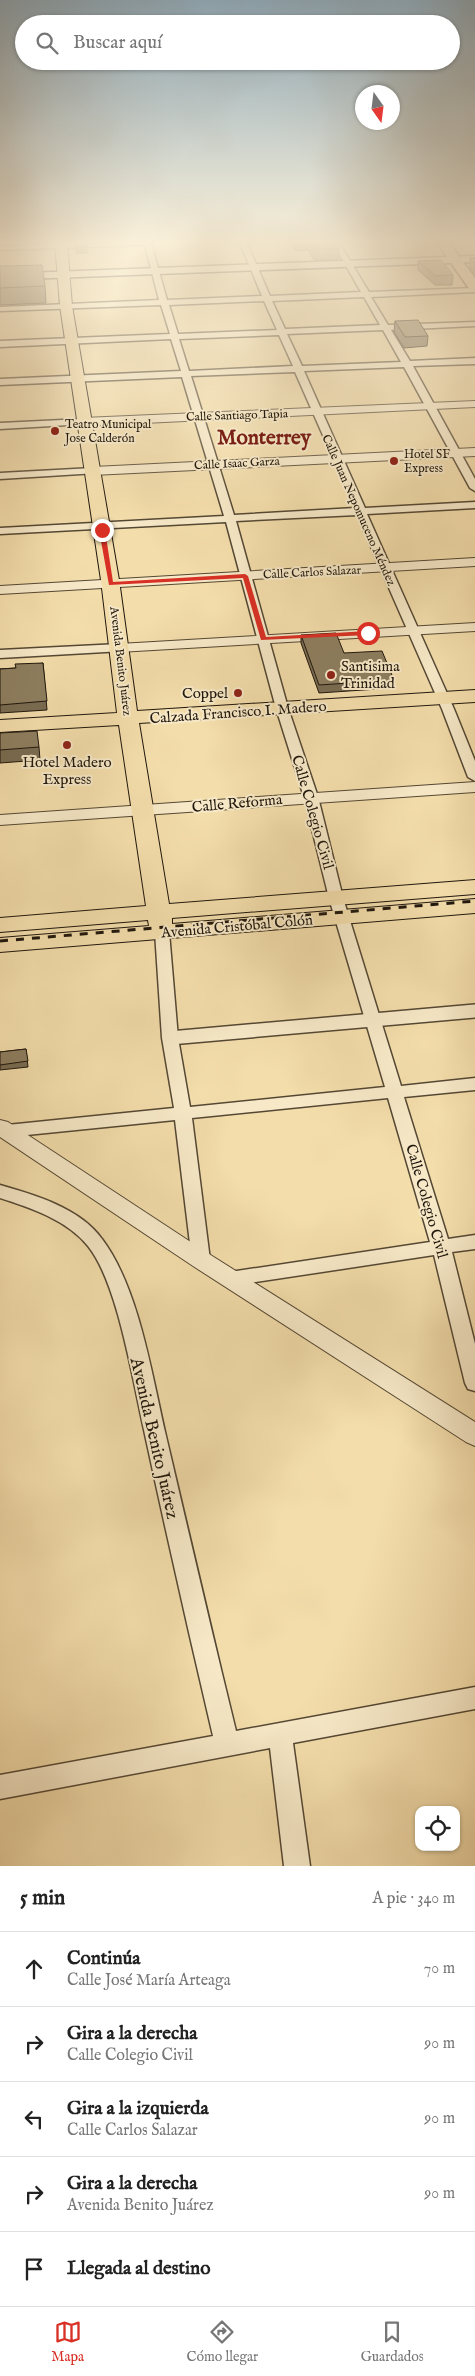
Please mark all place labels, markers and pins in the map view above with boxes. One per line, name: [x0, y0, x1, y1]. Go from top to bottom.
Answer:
place label: Teatro Municipal Jose Calderón: [63, 417, 152, 447]
marker: Teatro Municipal Jose Calderón: [49, 425, 61, 437]
place label: Hotel SF Express: [404, 447, 450, 477]
marker: Hotel SF Express: [388, 455, 400, 467]
place label: Santisima Trinidad: [341, 657, 400, 693]
marker: Santisima Trinidad: [325, 669, 337, 681]
place label: Coppel: [182, 684, 229, 703]
marker: Coppel: [232, 687, 244, 699]
marker: Hotel Madero Express: [61, 739, 73, 751]
place label: Hotel Madero Express: [22, 753, 112, 789]

